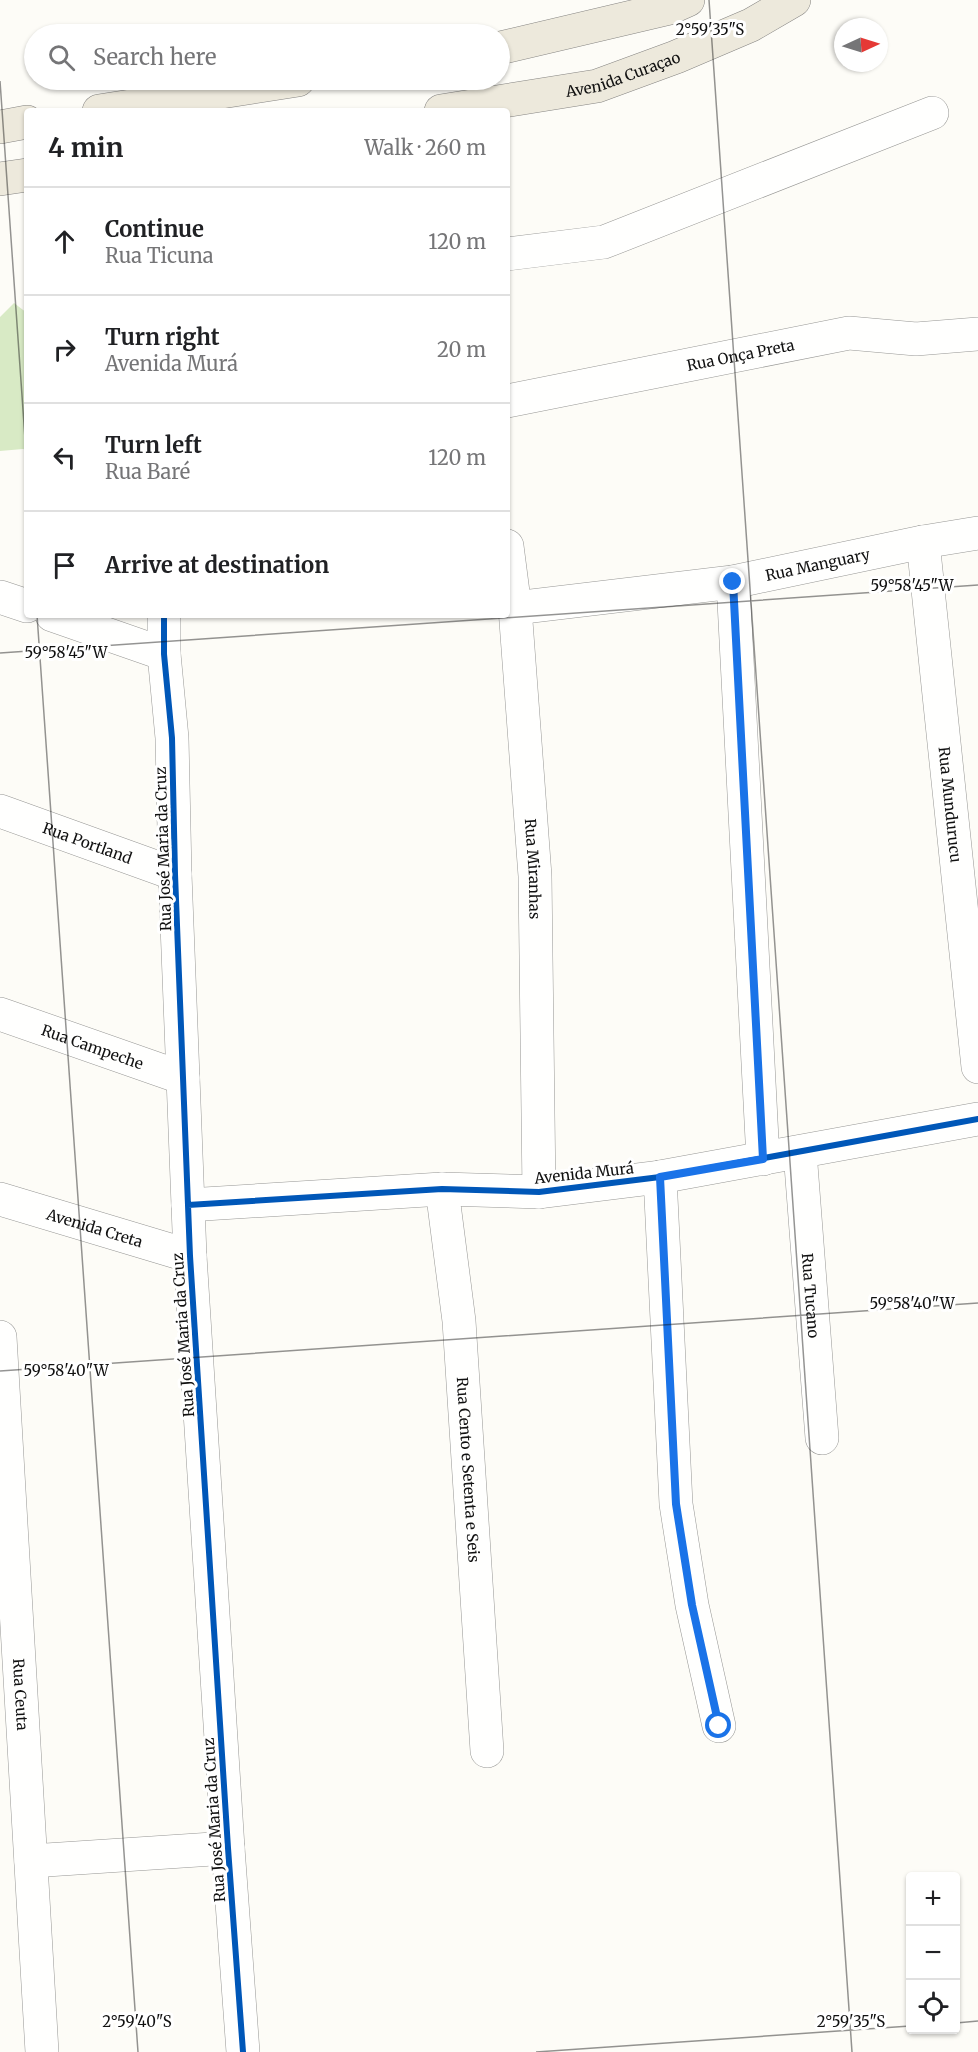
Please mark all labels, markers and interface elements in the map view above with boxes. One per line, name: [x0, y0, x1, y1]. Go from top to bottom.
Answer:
north arrow: [834, 18, 888, 72]
text: 2°59'35"S: [676, 20, 744, 39]
search box: [24, 24, 510, 90]
icon: search: [45, 41, 78, 74]
text: Search here: [93, 43, 216, 71]
street label: Avenida Curaçao: [563, 47, 683, 101]
text: 4 min: [48, 131, 123, 164]
text: Walk · 260 m: [364, 135, 486, 160]
text: Continue: [105, 215, 204, 243]
icon: ahead: [48, 225, 81, 258]
text: 120 m: [428, 229, 486, 254]
text: Rua Ticuna: [105, 243, 214, 268]
text: Turn right: [105, 323, 219, 351]
icon: right: [48, 333, 81, 366]
street label: Rua Onça Preta: [685, 335, 796, 375]
text: 20 m: [437, 337, 486, 362]
text: Avenida Murá: [105, 351, 238, 376]
text: Turn left: [105, 431, 202, 459]
icon: left: [48, 441, 81, 474]
text: 120 m: [428, 445, 486, 470]
text: Rua Baré: [105, 459, 190, 484]
street label: Rua Manguary: [764, 544, 872, 584]
icon: arrive: [48, 549, 81, 582]
text: Arrive at destination: [105, 551, 329, 579]
route end: [719, 568, 745, 594]
text: 59°58'45"W: [871, 576, 954, 595]
text: 59°58'45"W: [25, 643, 108, 662]
street label: Rua Mundurucu: [935, 746, 966, 864]
street label: Rua José Maria da Cruz: [151, 766, 175, 932]
street label: Rua Portland: [40, 818, 135, 867]
street label: Rua Miranhas: [521, 818, 545, 919]
street label: Rua Campeche: [39, 1020, 146, 1073]
street label: Avenida Murá: [532, 1158, 635, 1188]
street label: Avenida Creta: [44, 1204, 145, 1251]
street label: Rua José Maria da Cruz: [168, 1252, 198, 1418]
street label: Rua Tucano: [798, 1252, 824, 1339]
text: 59°58'40"W: [869, 1294, 956, 1313]
text: 59°58'40"W: [23, 1361, 110, 1380]
street label: Rua Cento e Setenta e Seis: [453, 1376, 484, 1563]
street label: Rua Ceuta: [9, 1658, 33, 1731]
route start: [705, 1712, 731, 1738]
street label: Rua José Maria da Cruz: [199, 1737, 229, 1903]
map controls: [906, 1872, 960, 2034]
button: +: [906, 1872, 960, 1926]
button: −: [906, 1926, 960, 1980]
button: locate: [906, 1980, 960, 2034]
text: 2°59'40"S: [102, 2012, 172, 2031]
text: 2°59'35"S: [817, 2012, 885, 2031]

